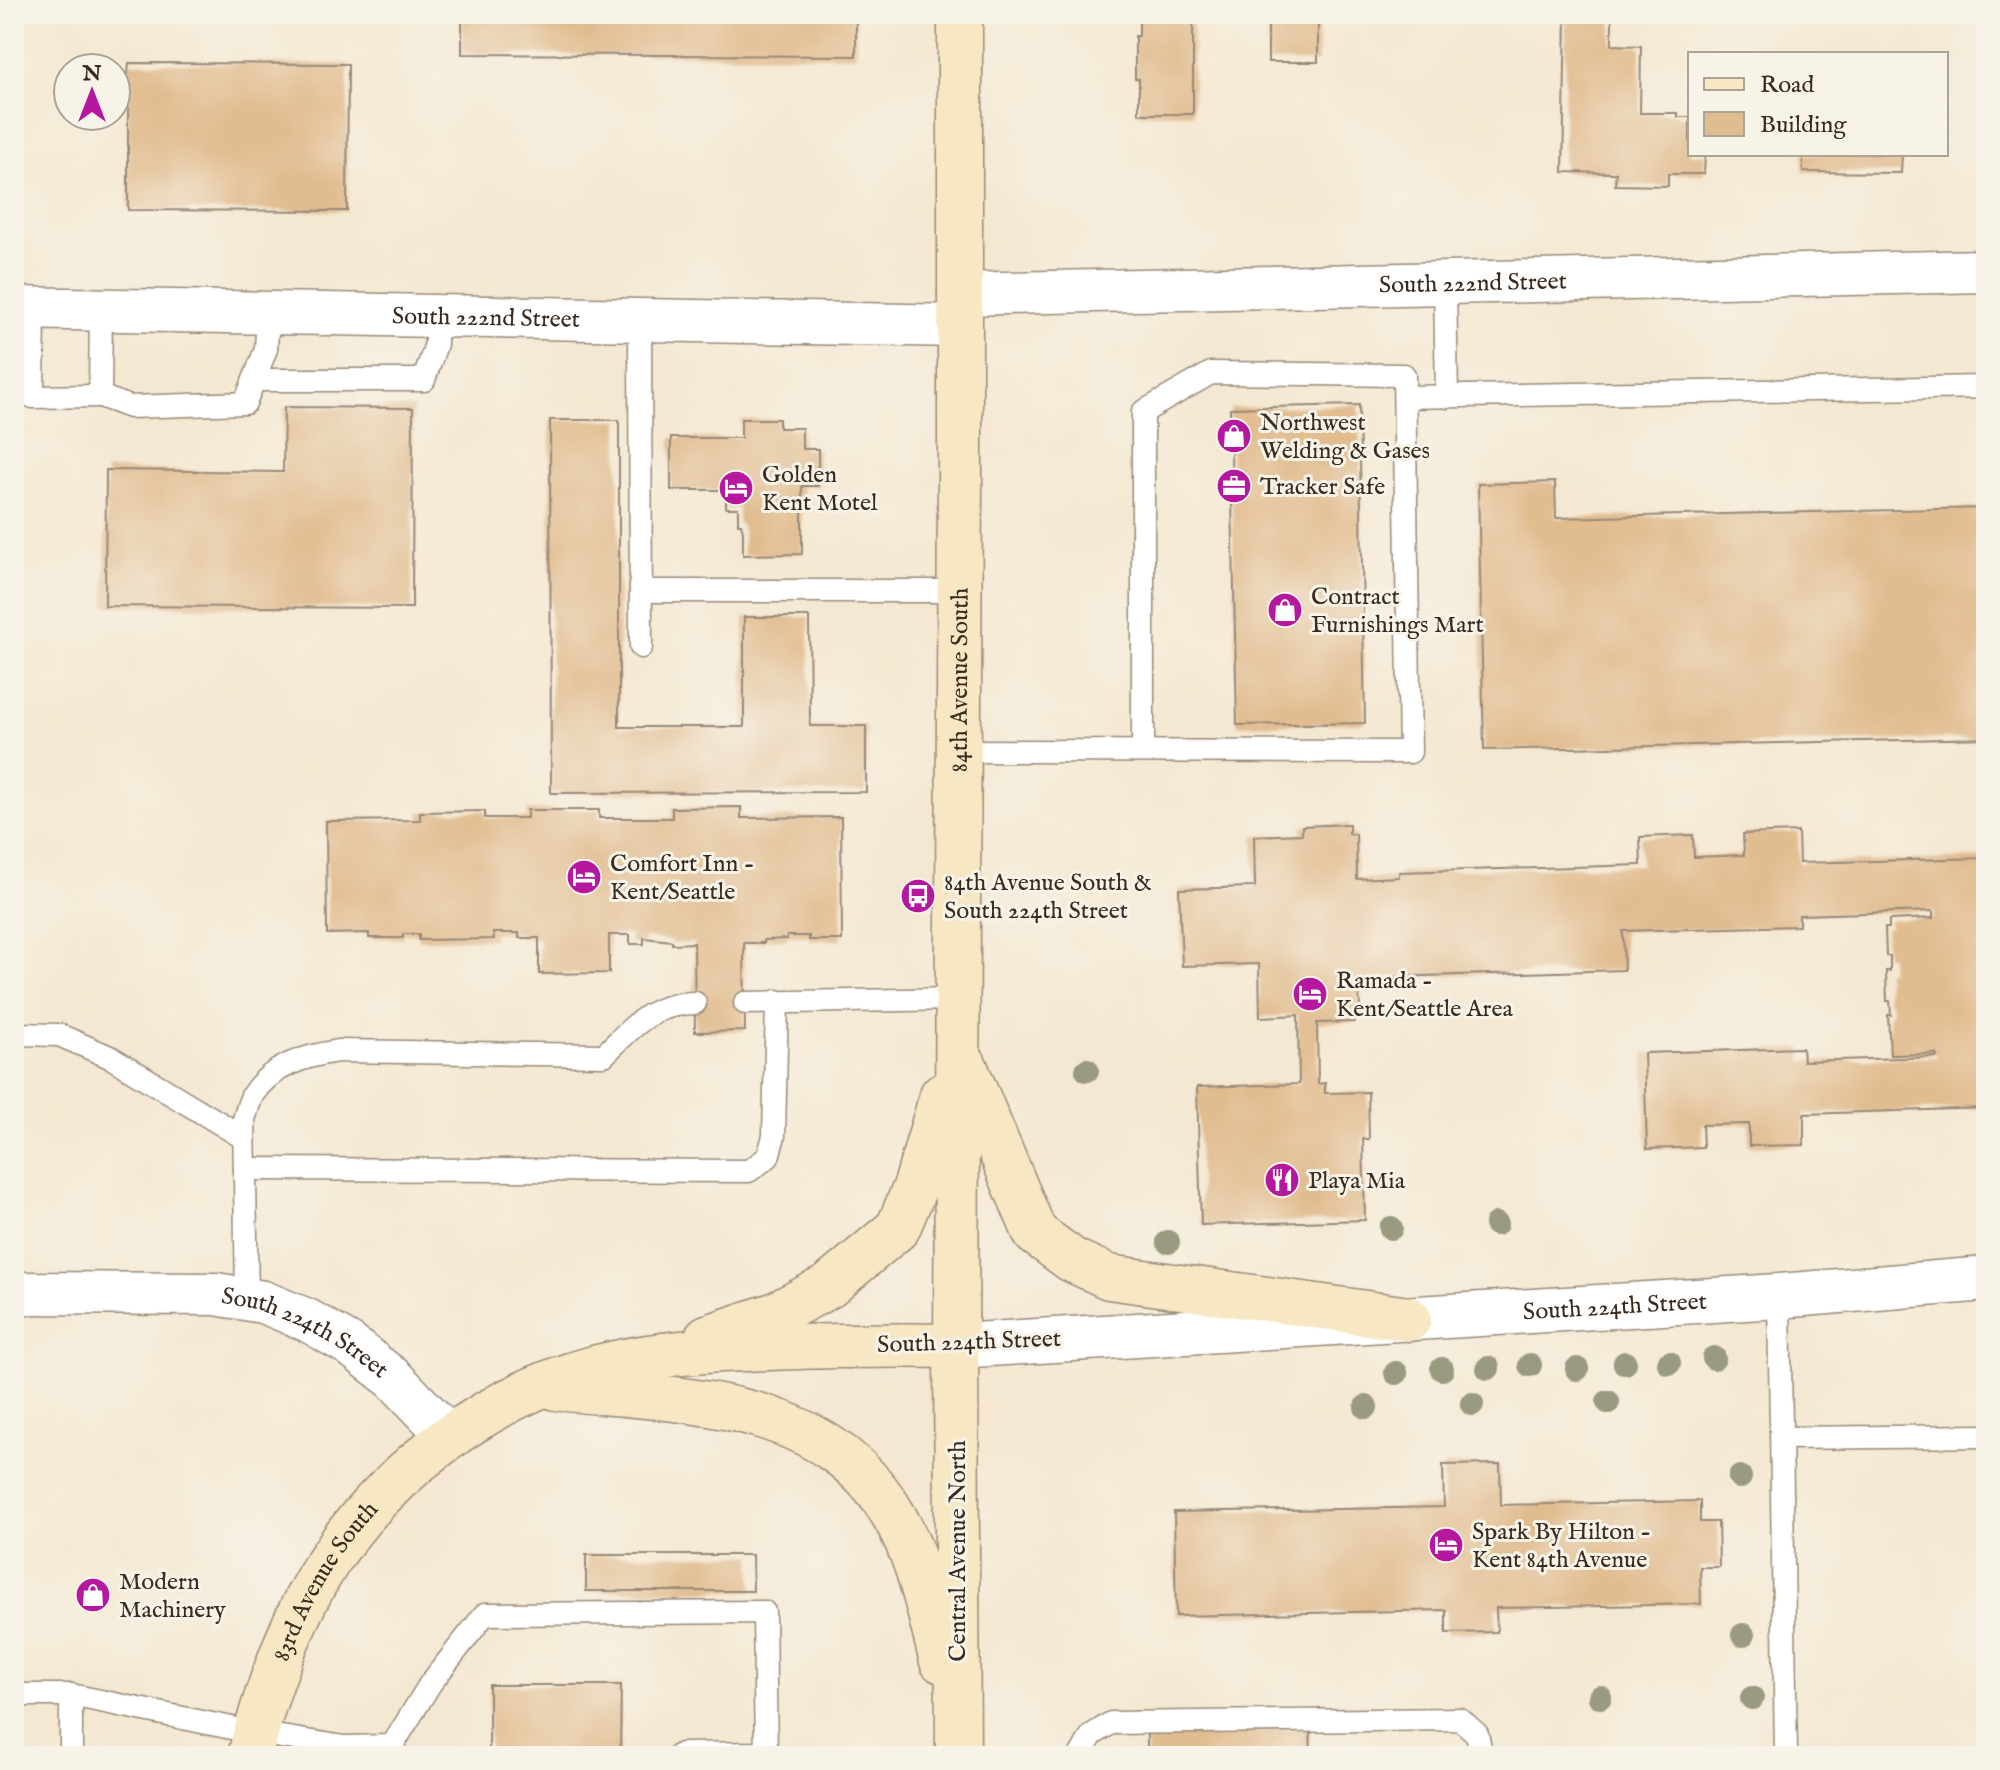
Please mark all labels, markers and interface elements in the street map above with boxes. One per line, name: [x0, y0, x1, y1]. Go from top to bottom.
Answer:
north arrow: [52, 52, 132, 132]
legend: [1688, 52, 1948, 156]
text: N: [81, 60, 102, 88]
text: Road: [1760, 70, 1814, 101]
text: Building: [1760, 110, 1847, 141]
street label: South 222nd Street: [1378, 266, 1567, 302]
street label: South 222nd Street: [392, 301, 580, 336]
place label: Northwest Welding & Gases: [1260, 408, 1430, 467]
shop icon: Northwest Welding & Gases: [1215, 417, 1253, 455]
place label: Golden Kent Motel: [762, 460, 878, 519]
office icon: Tracker Safe: [1215, 467, 1253, 505]
hotel icon: Golden Kent Motel: [717, 469, 755, 507]
place label: Tracker Safe: [1260, 472, 1385, 503]
place label: Contract Furnishings Mart: [1311, 582, 1484, 641]
street label: 84th Avenue South: [945, 587, 976, 772]
shop icon: Contract Furnishings Mart: [1266, 591, 1304, 629]
place label: Comfort Inn - Kent/Seattle: [610, 849, 755, 908]
hotel icon: Comfort Inn - Kent/Seattle: [565, 858, 603, 896]
place label: 84th Avenue South & South 224th Street: [944, 868, 1152, 927]
bus stop icon: 84th Avenue South & South 224th Street: [899, 877, 937, 915]
place label: Ramada - Kent/Seattle Area: [1336, 966, 1513, 1025]
hotel icon: Ramada - Kent/Seattle Area: [1291, 975, 1329, 1013]
restaurant icon: Playa Mia: [1263, 1161, 1301, 1199]
place label: Playa Mia: [1308, 1166, 1406, 1197]
street label: South 224th Street: [219, 1281, 394, 1386]
street label: South 224th Street: [1522, 1286, 1708, 1329]
street label: South 224th Street: [877, 1324, 1062, 1361]
street label: Central Avenue North: [943, 1440, 974, 1662]
street label: 83rd Avenue South: [267, 1495, 386, 1666]
place label: Spark By Hilton - Kent 84th Avenue: [1472, 1517, 1651, 1576]
hotel icon: Spark By Hilton - Kent 84th Avenue: [1427, 1526, 1465, 1564]
place label: Modern Machinery: [119, 1567, 226, 1626]
shop icon: Modern Machinery: [74, 1576, 112, 1614]

